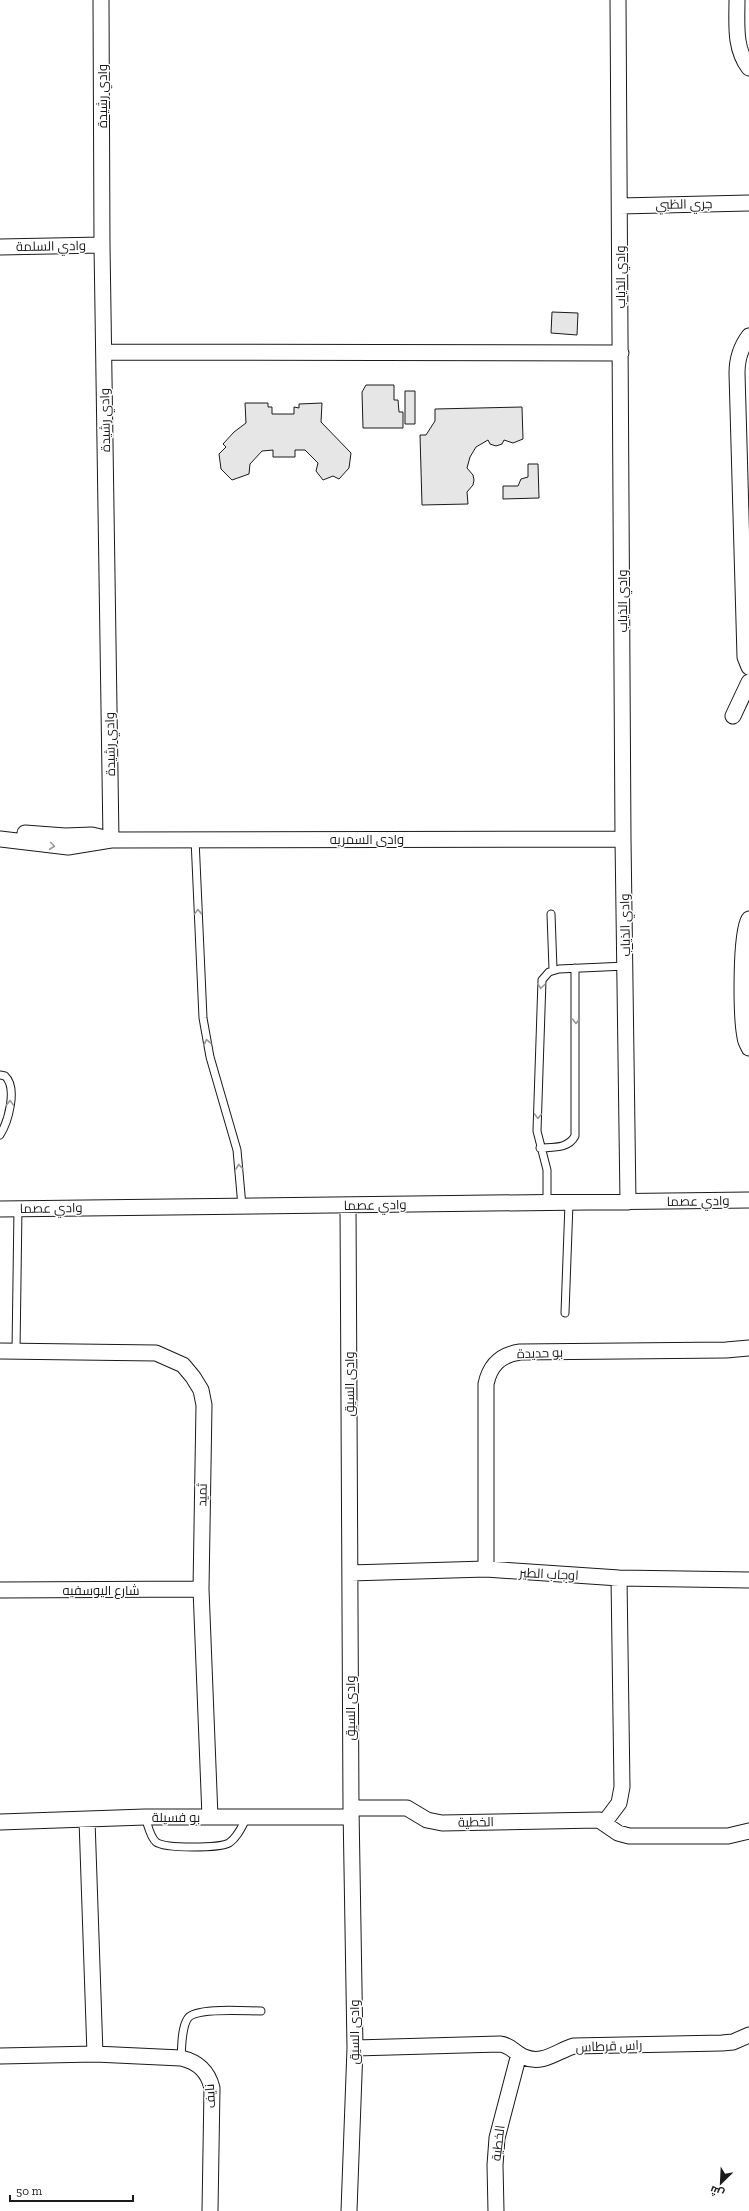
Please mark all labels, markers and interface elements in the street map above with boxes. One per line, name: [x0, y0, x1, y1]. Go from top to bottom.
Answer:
street label: وادي رشيدة: [95, 64, 113, 128]
street label: جري الظبي: [655, 196, 713, 215]
street label: وادي السلمة: [16, 238, 86, 257]
street label: وادي الذياب: [613, 245, 631, 309]
street label: وادي رشيدة: [97, 388, 116, 452]
street label: وادي الذياب: [615, 569, 633, 633]
street label: وادي رشيدة: [102, 712, 121, 776]
street label: وادى السمريه: [330, 832, 404, 847]
one-way arrow: [49, 841, 56, 850]
street label: وادي الذياب: [617, 893, 636, 957]
one-way arrow: [194, 909, 202, 915]
one-way arrow: [537, 983, 546, 989]
one-way arrow: [572, 1018, 580, 1024]
one-way arrow: [203, 1039, 211, 1045]
one-way arrow: [6, 1100, 14, 1106]
one-way arrow: [534, 1113, 542, 1119]
one-way arrow: [235, 1164, 244, 1170]
street label: وادي عصما: [666, 1193, 730, 1212]
street label: وادي عصما: [343, 1197, 407, 1216]
street label: وادي عصما: [19, 1200, 83, 1219]
street label: بو حديدة: [517, 1345, 563, 1361]
street label: وادى السيق: [342, 1351, 357, 1417]
street label: ثميد: [194, 1483, 210, 1507]
street label: اوجاب الطير: [518, 1565, 579, 1583]
street label: شارع اليوسفيه: [63, 1583, 139, 1599]
street label: وادى السيق: [343, 1675, 358, 1741]
street label: بو فسيلة: [152, 1810, 200, 1825]
street label: الخطية: [458, 1814, 494, 1830]
street label: وادى السيق: [347, 1999, 362, 2065]
street label: راس قرطاس: [575, 2037, 643, 2055]
street label: نايف: [202, 2083, 218, 2109]
street label: الخطية: [488, 2124, 508, 2162]
north arrow: [701, 2163, 741, 2203]
scale bar: [10, 2177, 133, 2203]
text: ش: [708, 2183, 726, 2200]
text: 50 m: [16, 2184, 43, 2198]

